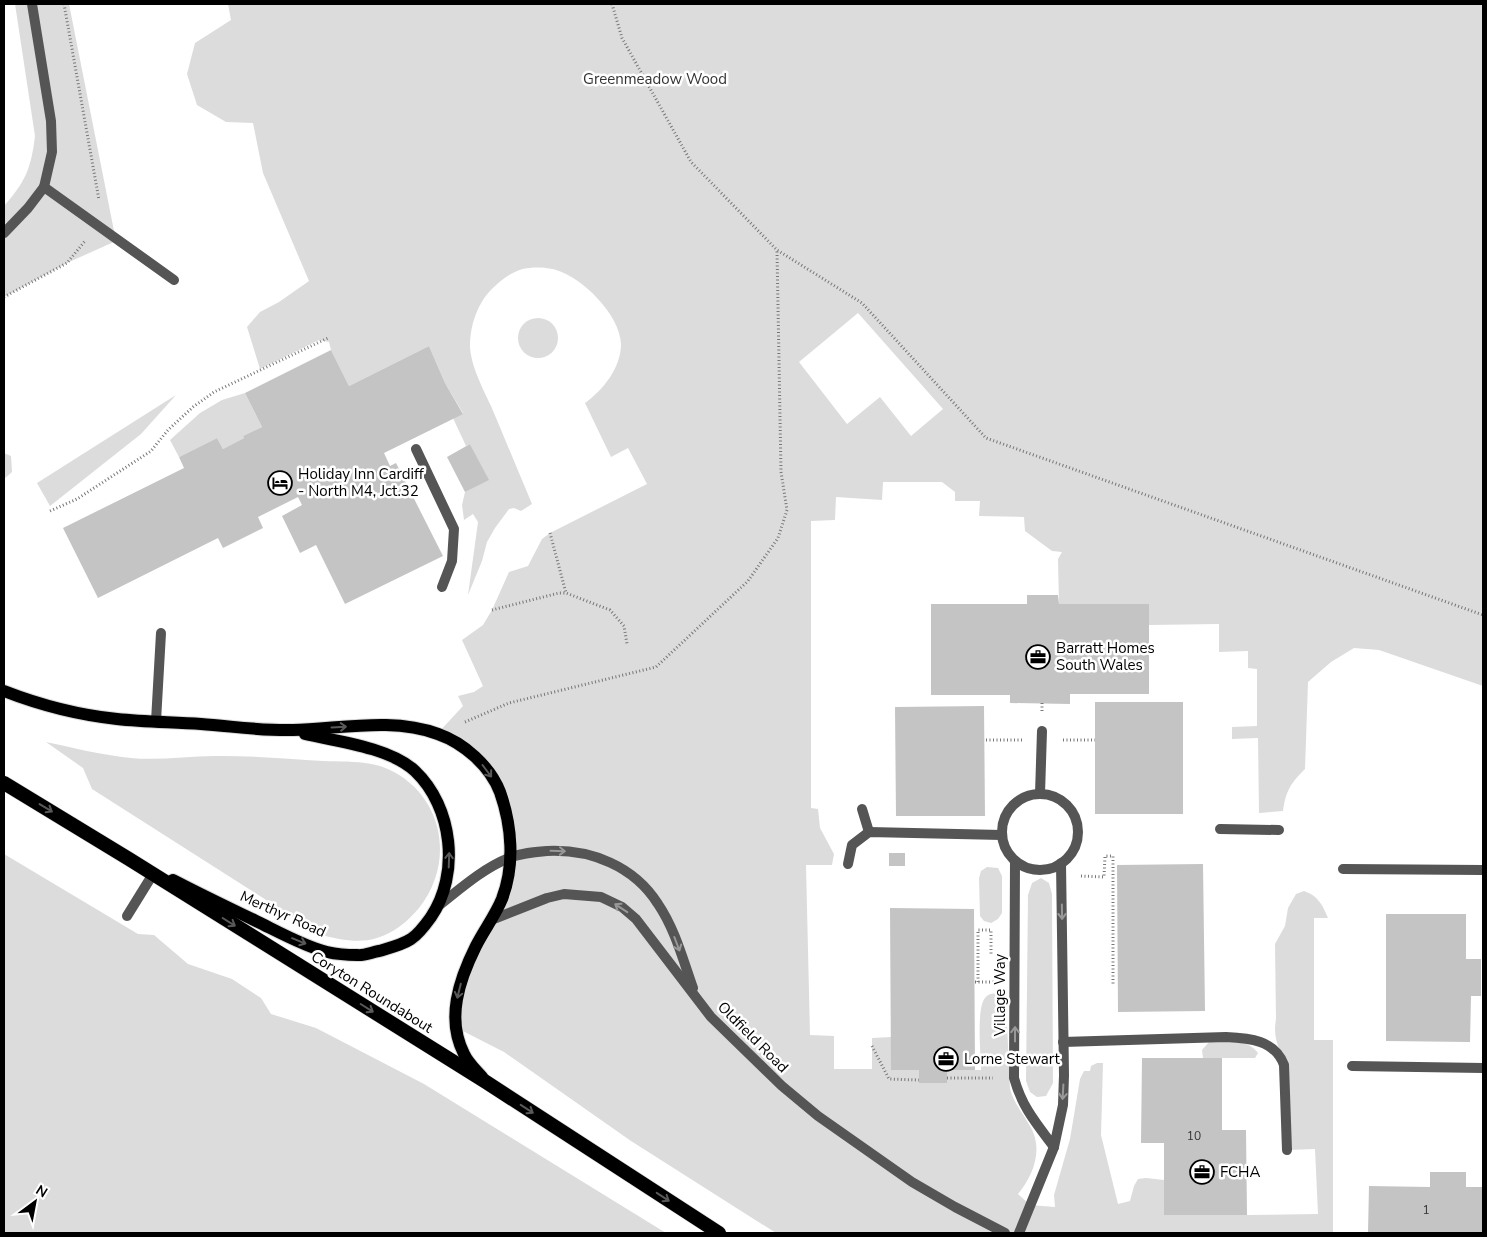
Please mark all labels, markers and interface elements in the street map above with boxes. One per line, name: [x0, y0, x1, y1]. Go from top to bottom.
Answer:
park label: Greenmeadow Wood: [583, 69, 727, 89]
place label: Holiday Inn Cardiff - North M4, Jct.32: [298, 464, 425, 501]
hotel icon: Holiday Inn Cardiff - North M4, Jct.32: [267, 470, 293, 496]
place label: Barratt Homes South Wales: [1056, 638, 1155, 675]
office icon: Barratt Homes South Wales: [1025, 644, 1051, 670]
one-way arrow: [331, 723, 347, 732]
one-way arrow: [482, 764, 492, 778]
one-way arrow: [38, 804, 52, 814]
one-way arrow: [550, 846, 566, 856]
one-way arrow: [444, 853, 453, 869]
street label: Merthyr Road: [237, 886, 329, 942]
one-way arrow: [615, 903, 629, 913]
one-way arrow: [1057, 903, 1067, 919]
one-way arrow: [222, 917, 236, 927]
one-way arrow: [291, 936, 306, 946]
one-way arrow: [672, 936, 682, 951]
street label: Coryton Roundabout: [307, 946, 437, 1038]
street label: Village Way: [990, 953, 1010, 1037]
one-way arrow: [454, 982, 463, 998]
street label: Oldfield Road: [713, 997, 793, 1077]
one-way arrow: [360, 1003, 374, 1013]
one-way arrow: [1010, 1026, 1020, 1042]
office icon: Lorne Stewart: [933, 1046, 959, 1072]
place label: Lorne Stewart: [964, 1049, 1061, 1069]
one-way arrow: [1059, 1083, 1068, 1099]
one-way arrow: [519, 1104, 533, 1114]
house number: 10: [1187, 1128, 1201, 1144]
office icon: FCHA: [1189, 1159, 1215, 1185]
place label: FCHA: [1220, 1162, 1260, 1182]
north arrow: [10, 1177, 60, 1227]
text: N: [32, 1181, 51, 1202]
one-way arrow: [656, 1192, 670, 1202]
house number: 1: [1422, 1202, 1430, 1218]

